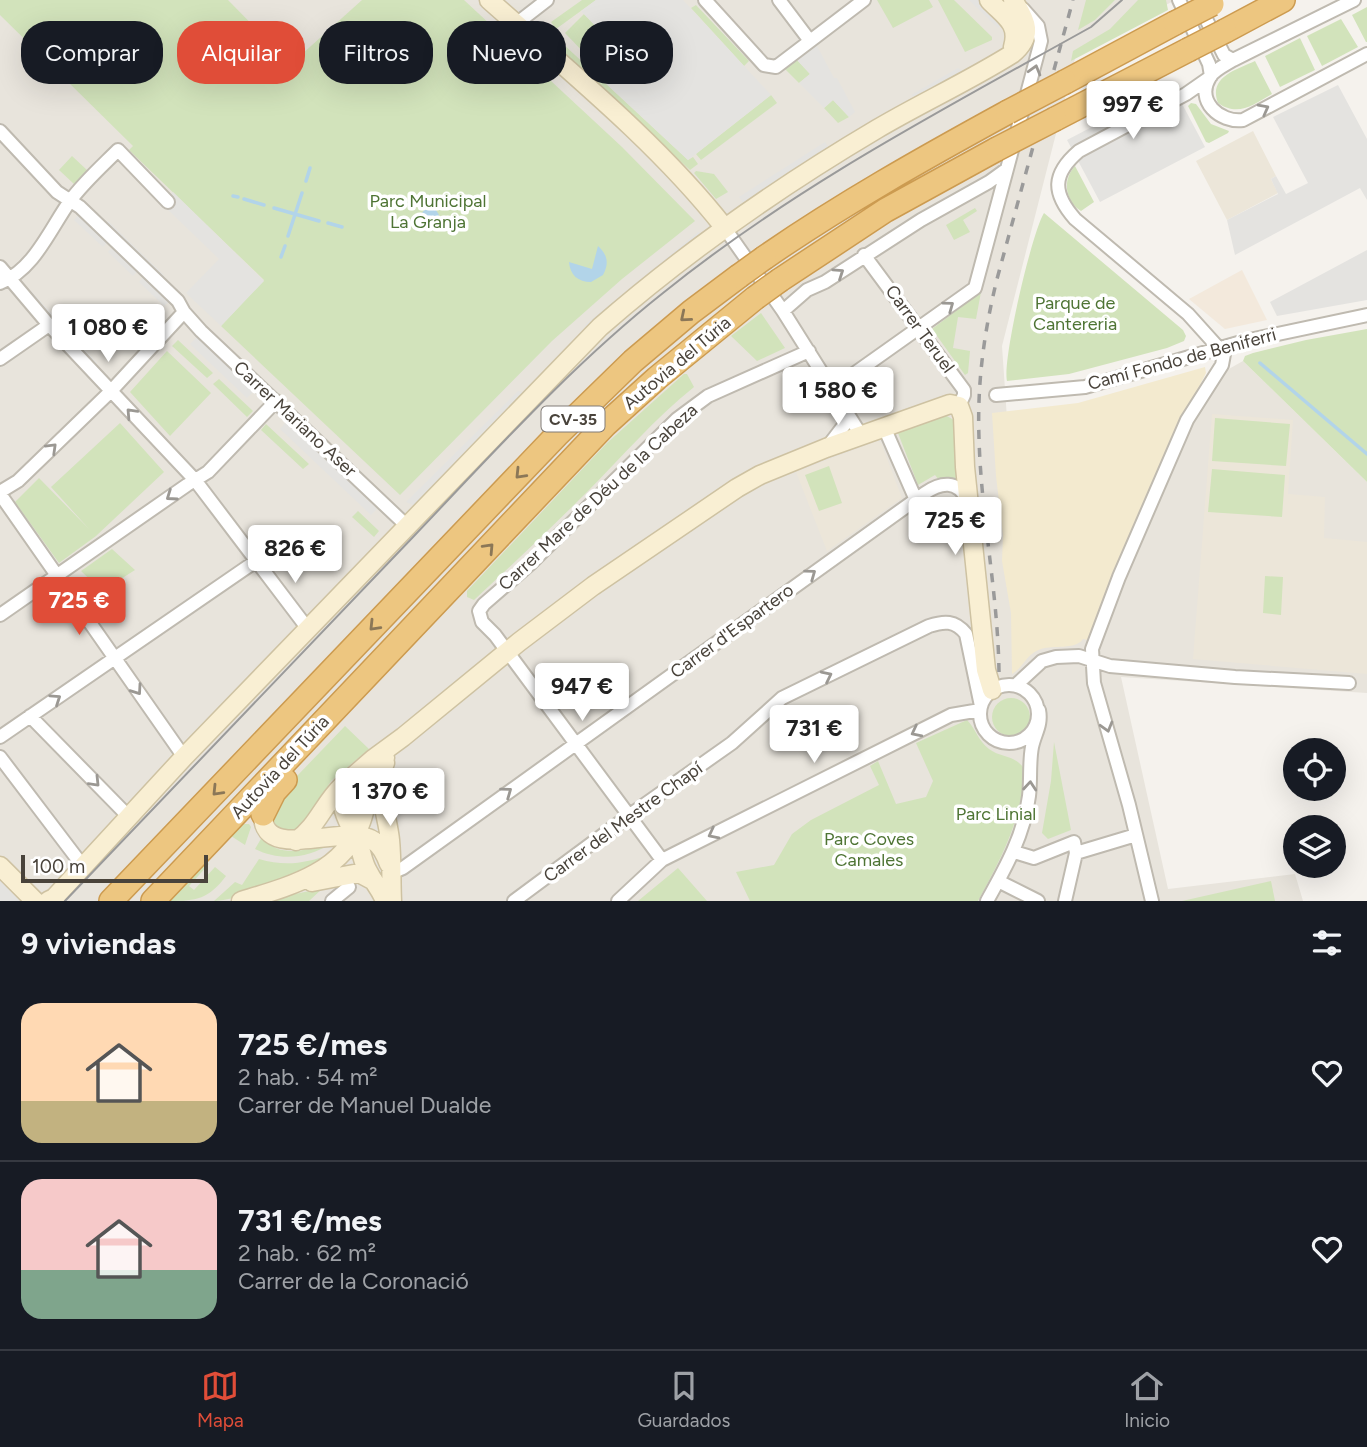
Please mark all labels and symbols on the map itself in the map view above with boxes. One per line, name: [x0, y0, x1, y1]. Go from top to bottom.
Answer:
one-way arrow: [1026, 64, 1041, 76]
pin: 997 €: [1084, 82, 1182, 141]
one-way arrow: [1257, 103, 1269, 117]
park label: Parc Municipal La Granja: [370, 190, 486, 233]
one-way arrow: [831, 268, 844, 281]
street label: Carrer Teruel: [881, 281, 959, 377]
park label: Parque de Cantereria: [1033, 292, 1117, 335]
one-way arrow: [941, 302, 954, 314]
pin: 1 080 €: [43, 304, 173, 364]
one-way arrow: [680, 309, 692, 322]
street label: Autovia del Túria: [619, 312, 735, 414]
street label: Camí Fondo de Beniferri: [1085, 323, 1279, 395]
street label: Carrer Mariano Aser: [229, 356, 361, 482]
pin: 1 580 €: [773, 368, 903, 427]
street label: Carrer Mare de Déu de la Cabeza: [494, 399, 702, 595]
road number: CV-35: [542, 406, 604, 432]
one-way arrow: [127, 408, 140, 421]
one-way arrow: [44, 443, 57, 456]
one-way arrow: [515, 466, 528, 479]
one-way arrow: [166, 488, 179, 500]
pin: 725 €: [906, 498, 1004, 557]
pin: 826 €: [246, 526, 344, 585]
one-way arrow: [480, 543, 493, 556]
one-way arrow: [803, 570, 816, 583]
pin: 725 €: [30, 578, 128, 637]
street label: Carrer d'Espartero: [666, 579, 798, 683]
one-way arrow: [369, 618, 382, 631]
pin: 947 €: [533, 664, 631, 723]
one-way arrow: [820, 671, 832, 685]
one-way arrow: [129, 682, 141, 695]
one-way arrow: [48, 694, 61, 707]
pin: 731 €: [765, 706, 863, 765]
street label: Autovia del Túria: [226, 711, 334, 823]
one-way arrow: [1098, 720, 1113, 732]
one-way arrow: [911, 724, 924, 738]
street label: Carrer del Mestre Chapí: [539, 756, 707, 887]
pin: 1 370 €: [325, 768, 455, 828]
one-way arrow: [87, 774, 100, 787]
one-way arrow: [1022, 780, 1037, 791]
one-way arrow: [212, 782, 225, 795]
one-way arrow: [499, 788, 512, 801]
park label: Parc Linial: [956, 803, 1036, 825]
one-way arrow: [708, 826, 720, 840]
park label: Parc Coves Camales: [824, 828, 914, 871]
scale bar: [21, 852, 208, 884]

